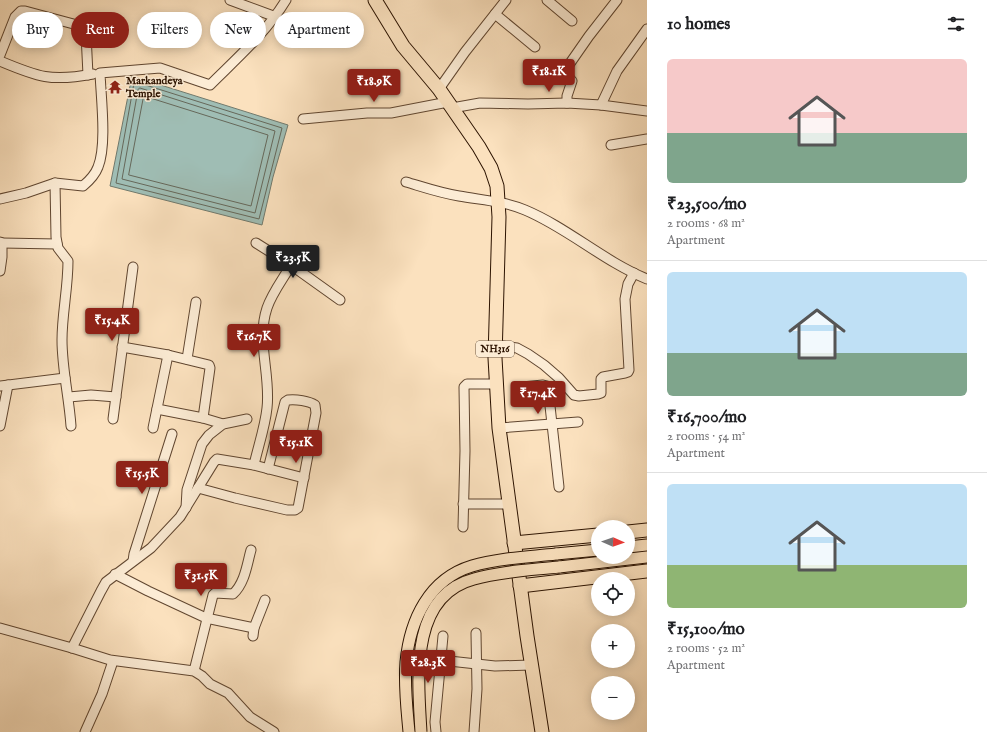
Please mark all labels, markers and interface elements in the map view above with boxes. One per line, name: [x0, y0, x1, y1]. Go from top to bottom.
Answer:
chip: Buy: [12, 12, 63, 48]
chip: Rent: [71, 12, 129, 48]
chip: Filters: [137, 12, 202, 48]
chip: New: [210, 12, 266, 48]
chip: Apartment: [274, 12, 364, 48]
icon: filters: [945, 13, 967, 35]
text: 10 homes: [667, 14, 730, 35]
pin: ₹18.1K: [516, 59, 582, 93]
text: ₹18.1K: [532, 63, 566, 80]
pin: ₹18.9K: [341, 69, 407, 103]
text: ₹18.9K: [356, 73, 392, 90]
place label: Markandeya Temple: [125, 74, 183, 101]
temple icon: Markandeya Temple: [107, 79, 123, 95]
icon: home: [781, 85, 853, 157]
text: ₹23,500/mo: [667, 194, 746, 215]
text: 2 rooms · 68 m²: [667, 215, 745, 232]
text: Apartment: [667, 232, 725, 249]
pin: ₹23.5K: [260, 245, 326, 279]
text: ₹23.5K: [275, 249, 311, 266]
icon: home: [781, 298, 853, 370]
pin: ₹15.4K: [79, 308, 145, 342]
text: ₹15.4K: [94, 312, 130, 329]
pin: ₹16.7K: [221, 324, 287, 358]
text: ₹16.7K: [236, 328, 272, 345]
road number: NH316: [476, 341, 514, 357]
pin: ₹17.4K: [505, 381, 571, 415]
text: ₹17.4K: [519, 385, 557, 402]
text: ₹16,700/mo: [667, 407, 747, 428]
text: 2 rooms · 54 m²: [667, 428, 745, 445]
pin: ₹15.1K: [263, 430, 329, 464]
text: ₹15.1K: [279, 434, 313, 451]
text: Apartment: [667, 445, 725, 462]
pin: ₹15.5K: [109, 461, 175, 495]
text: ₹15.5K: [125, 465, 159, 482]
icon: home: [781, 510, 853, 582]
north arrow: [591, 520, 635, 564]
map controls: [591, 520, 635, 720]
pin: ₹31.5K: [168, 563, 234, 597]
text: ₹31.5K: [184, 567, 218, 584]
button: locate: [591, 572, 635, 616]
text: ₹15,100/mo: [667, 619, 745, 640]
button: +: [591, 624, 635, 668]
text: 2 rooms · 52 m²: [667, 640, 745, 657]
pin: ₹28.3K: [395, 650, 461, 684]
text: ₹28.3K: [410, 654, 446, 671]
text: Apartment: [667, 657, 725, 674]
button: −: [591, 676, 635, 720]

